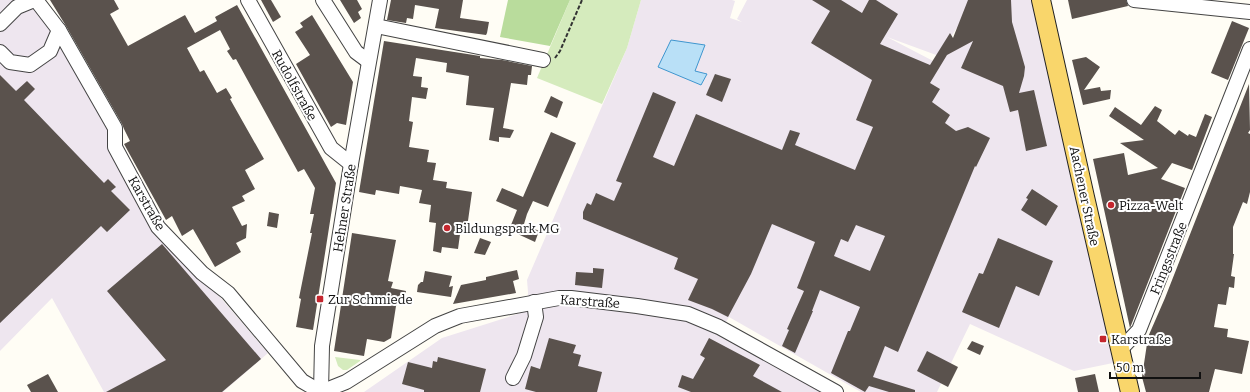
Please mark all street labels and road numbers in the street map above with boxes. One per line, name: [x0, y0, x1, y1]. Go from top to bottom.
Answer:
street label: Rudolfstraße: [269, 47, 320, 123]
street label: Aachener Straße: [1067, 145, 1102, 247]
street label: Hehner Straße: [330, 163, 359, 253]
street label: Karstraße: [125, 173, 168, 233]
street label: Fringsstraße: [1147, 220, 1190, 297]
street label: Karstraße: [559, 292, 620, 311]

